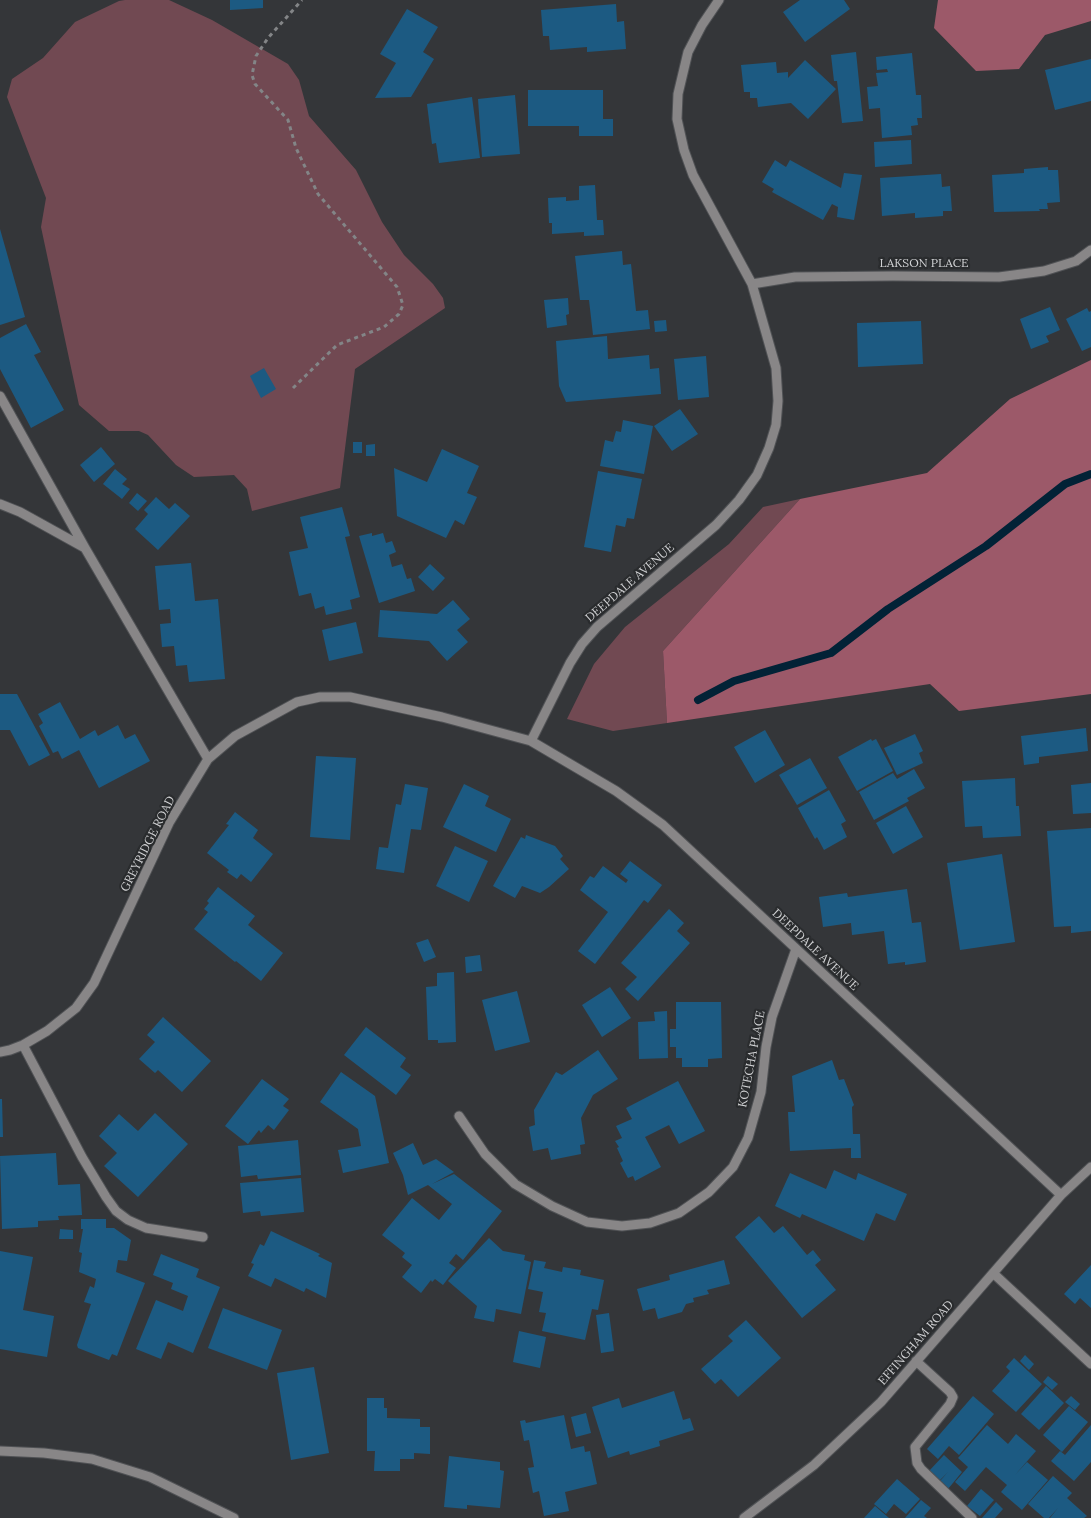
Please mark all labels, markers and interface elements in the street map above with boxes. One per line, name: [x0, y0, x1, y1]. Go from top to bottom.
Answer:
street label: LAKSON PLACE: [879, 257, 969, 271]
street label: DEEPDALE AVENUE: [583, 541, 677, 625]
street label: GREYRIDGE ROAD: [118, 794, 178, 894]
street label: DEEPDALE AVENUE: [769, 906, 861, 994]
street label: KOTECHA PLACE: [736, 1009, 768, 1109]
street label: EFFINGHAM ROAD: [875, 1298, 957, 1388]

